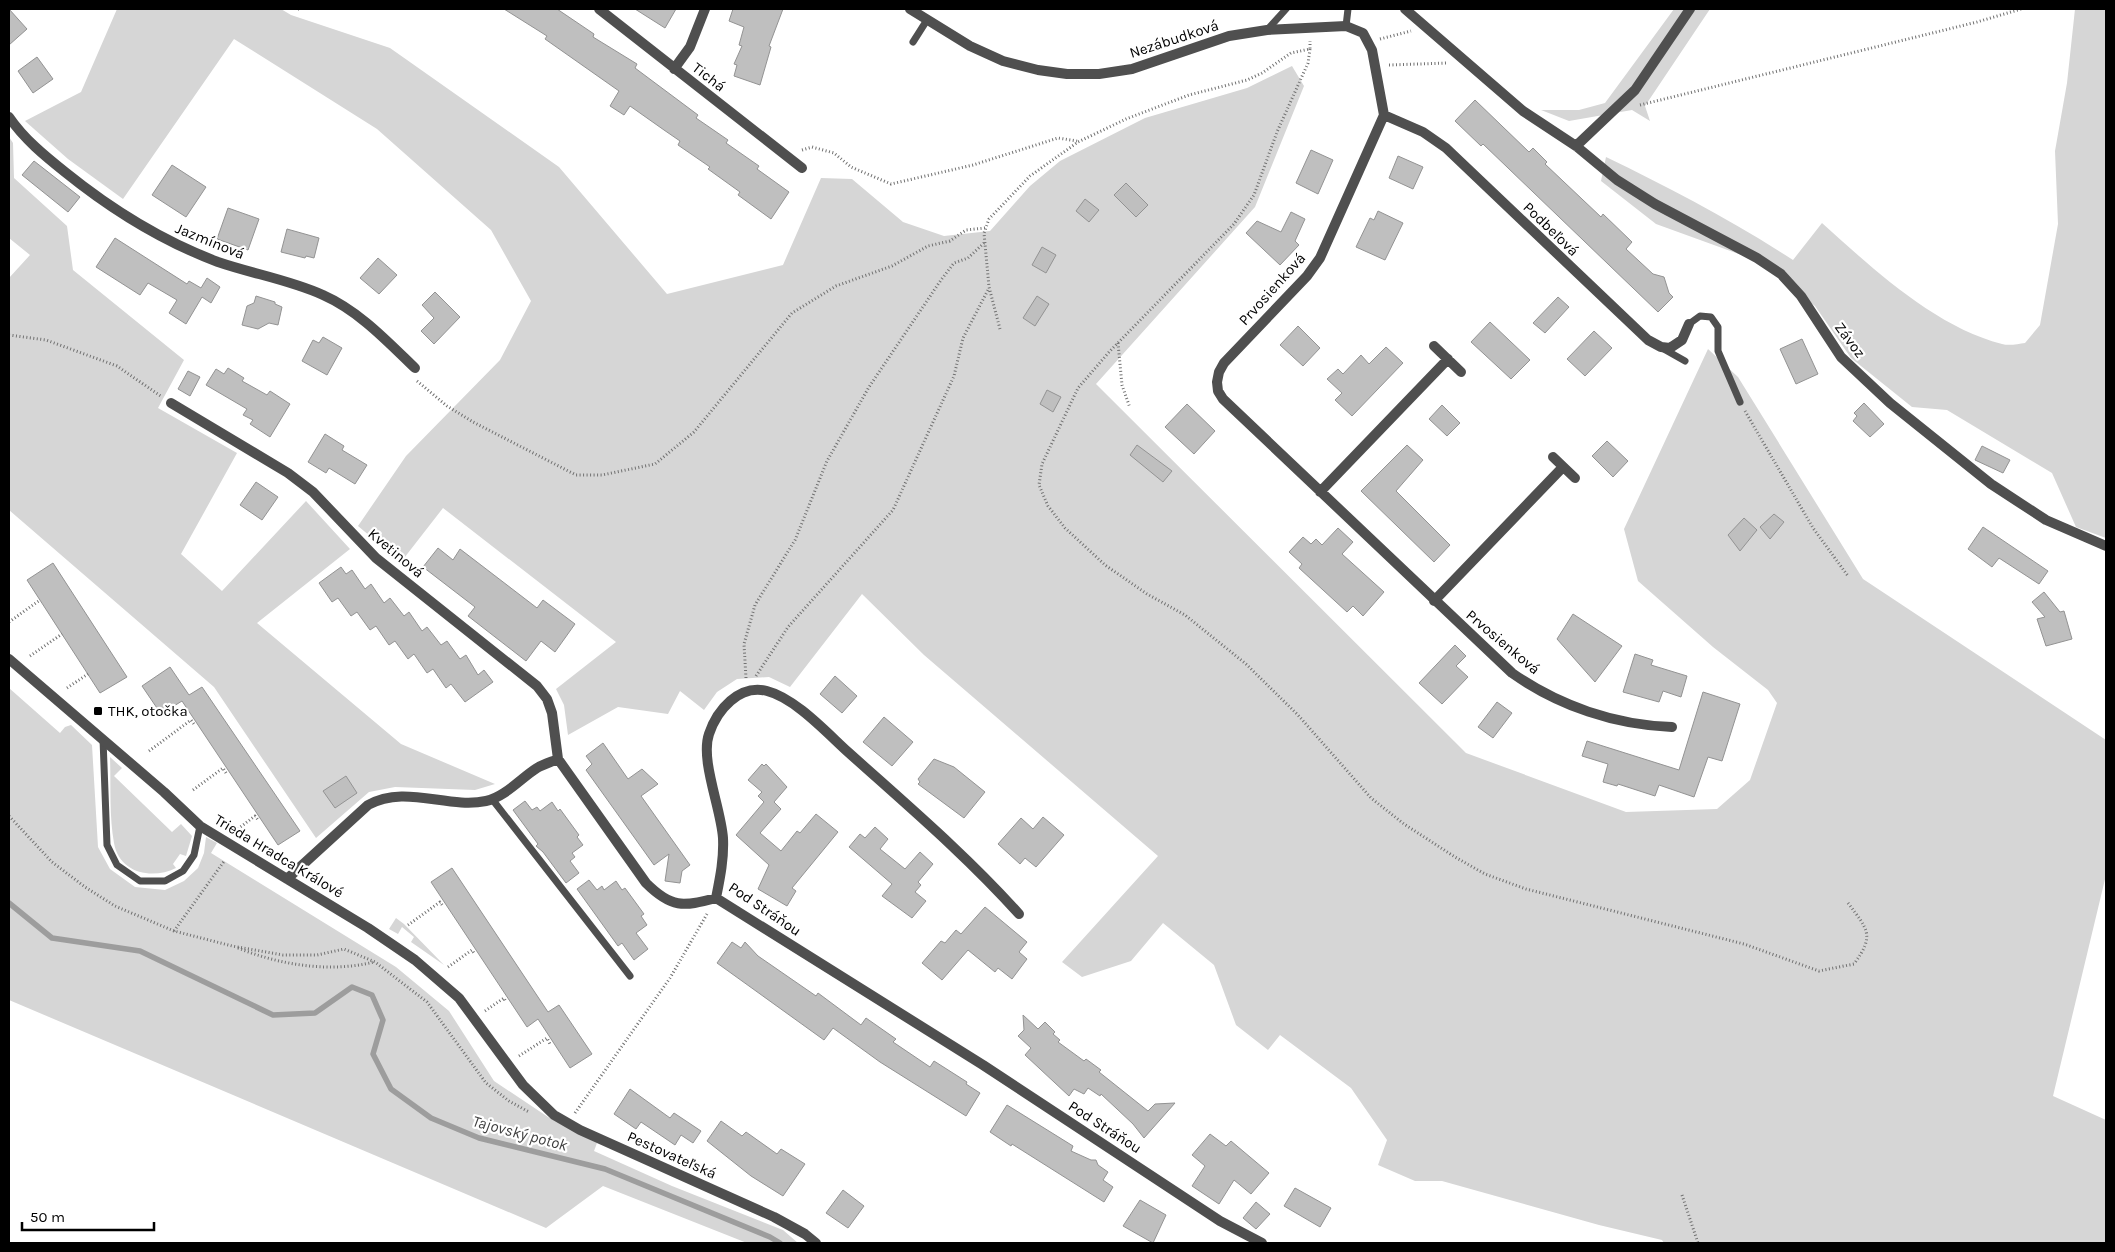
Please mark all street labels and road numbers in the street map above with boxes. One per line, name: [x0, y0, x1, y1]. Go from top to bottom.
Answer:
street label: Nezábudková: [1127, 16, 1221, 62]
street label: Tichá: [689, 59, 729, 95]
street label: Podbeľová: [1520, 198, 1582, 260]
street label: Jazmínová: [173, 219, 247, 263]
street label: Prvosienková: [1235, 249, 1309, 329]
street label: Závoz: [1831, 319, 1869, 361]
street label: Kvetinová: [364, 524, 428, 582]
street label: Prvosienková: [1462, 606, 1544, 678]
street label: Trieda Hradca Králové: [211, 810, 347, 902]
street label: Pod Stráňou: [725, 878, 805, 940]
street label: Pod Stráňou: [1065, 1097, 1145, 1157]
street label: Pestovateľská: [625, 1127, 719, 1183]

